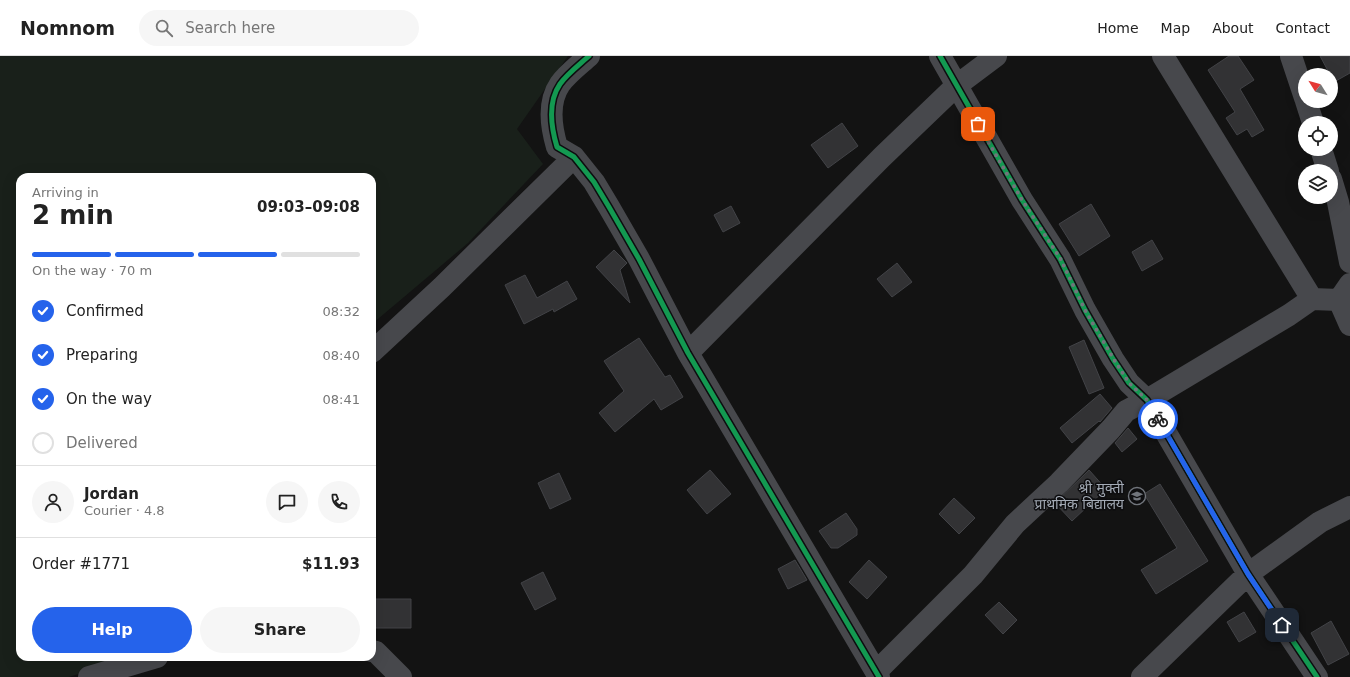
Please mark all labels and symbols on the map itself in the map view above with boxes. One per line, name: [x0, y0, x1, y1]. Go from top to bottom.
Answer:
north arrow: [1298, 68, 1338, 108]
pin: [961, 107, 995, 141]
courier: [1138, 399, 1178, 439]
place label: श्री मुक्ती प्राथमिक बिद्यालय: [1035, 480, 1125, 512]
school or university icon: श्री मुक्ती प्राथमिक बिद्यालय: [1127, 486, 1147, 506]
pin: [1265, 608, 1299, 642]

